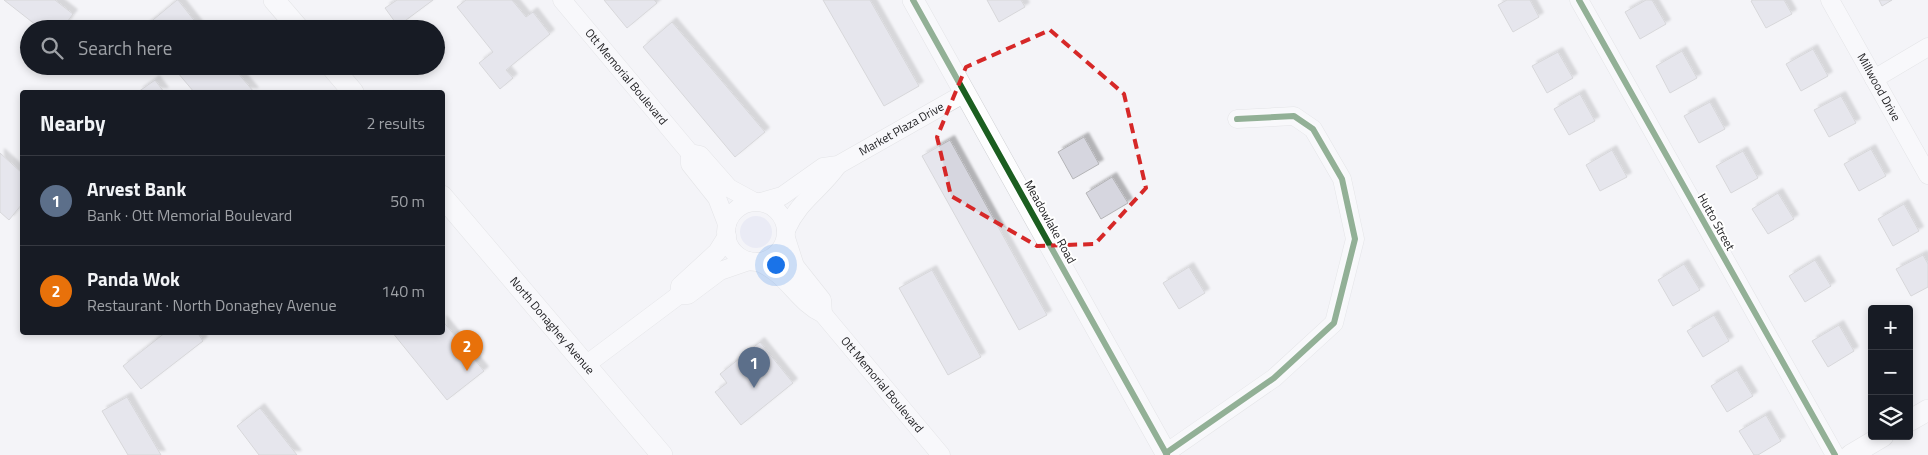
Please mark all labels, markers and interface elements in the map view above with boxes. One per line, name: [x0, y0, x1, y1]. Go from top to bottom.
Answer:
search box: [20, 20, 445, 75]
street label: Ott Memorial Boulevard: [581, 24, 673, 129]
text: Search here: [78, 33, 172, 62]
icon: search: [38, 34, 66, 62]
street label: Millwood Drive: [1853, 49, 1906, 125]
street label: Market Plaza Drive: [855, 97, 947, 160]
text: Nearby: [40, 107, 105, 139]
text: 2 results: [366, 111, 425, 135]
text: Arvest Bank: [87, 174, 186, 203]
street label: Meadowlake Road: [1020, 177, 1081, 267]
text: 1: [52, 189, 60, 213]
text: 50 m: [390, 189, 425, 213]
street label: Hutto Street: [1693, 190, 1740, 255]
text: Bank · Ott Memorial Boulevard: [87, 203, 292, 227]
your location: [763, 252, 789, 278]
text: Panda Wok: [87, 264, 180, 293]
street label: North Donaghey Avenue: [505, 272, 599, 378]
text: 2: [52, 279, 60, 303]
text: 140 m: [381, 279, 425, 303]
text: Restaurant · North Donaghey Avenue: [87, 293, 336, 317]
map controls: [1868, 305, 1913, 440]
button: +: [1868, 305, 1913, 350]
pin: 2: [451, 330, 483, 371]
street label: Ott Memorial Boulevard: [837, 332, 929, 437]
pin: 1: [738, 347, 770, 388]
button: −: [1868, 350, 1913, 395]
button: layers: [1868, 395, 1913, 440]

